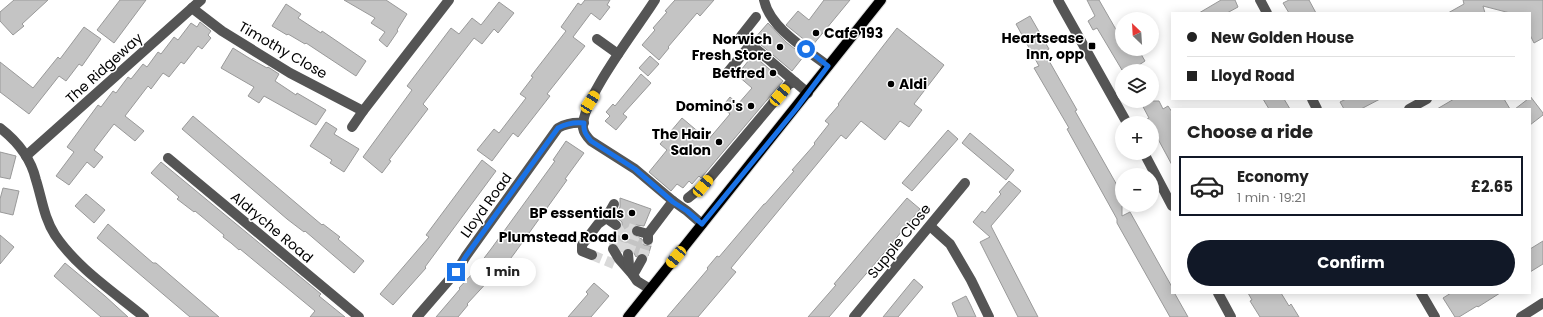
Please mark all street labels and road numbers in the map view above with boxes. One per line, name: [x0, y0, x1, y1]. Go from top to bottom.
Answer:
street label: Timothy Close: [235, 17, 331, 84]
street label: The Ridgeway: [61, 28, 147, 108]
street label: Lloyd Road: [456, 168, 516, 242]
street label: Aldryche Road: [227, 187, 317, 267]
street label: Supple Close: [863, 199, 936, 283]

